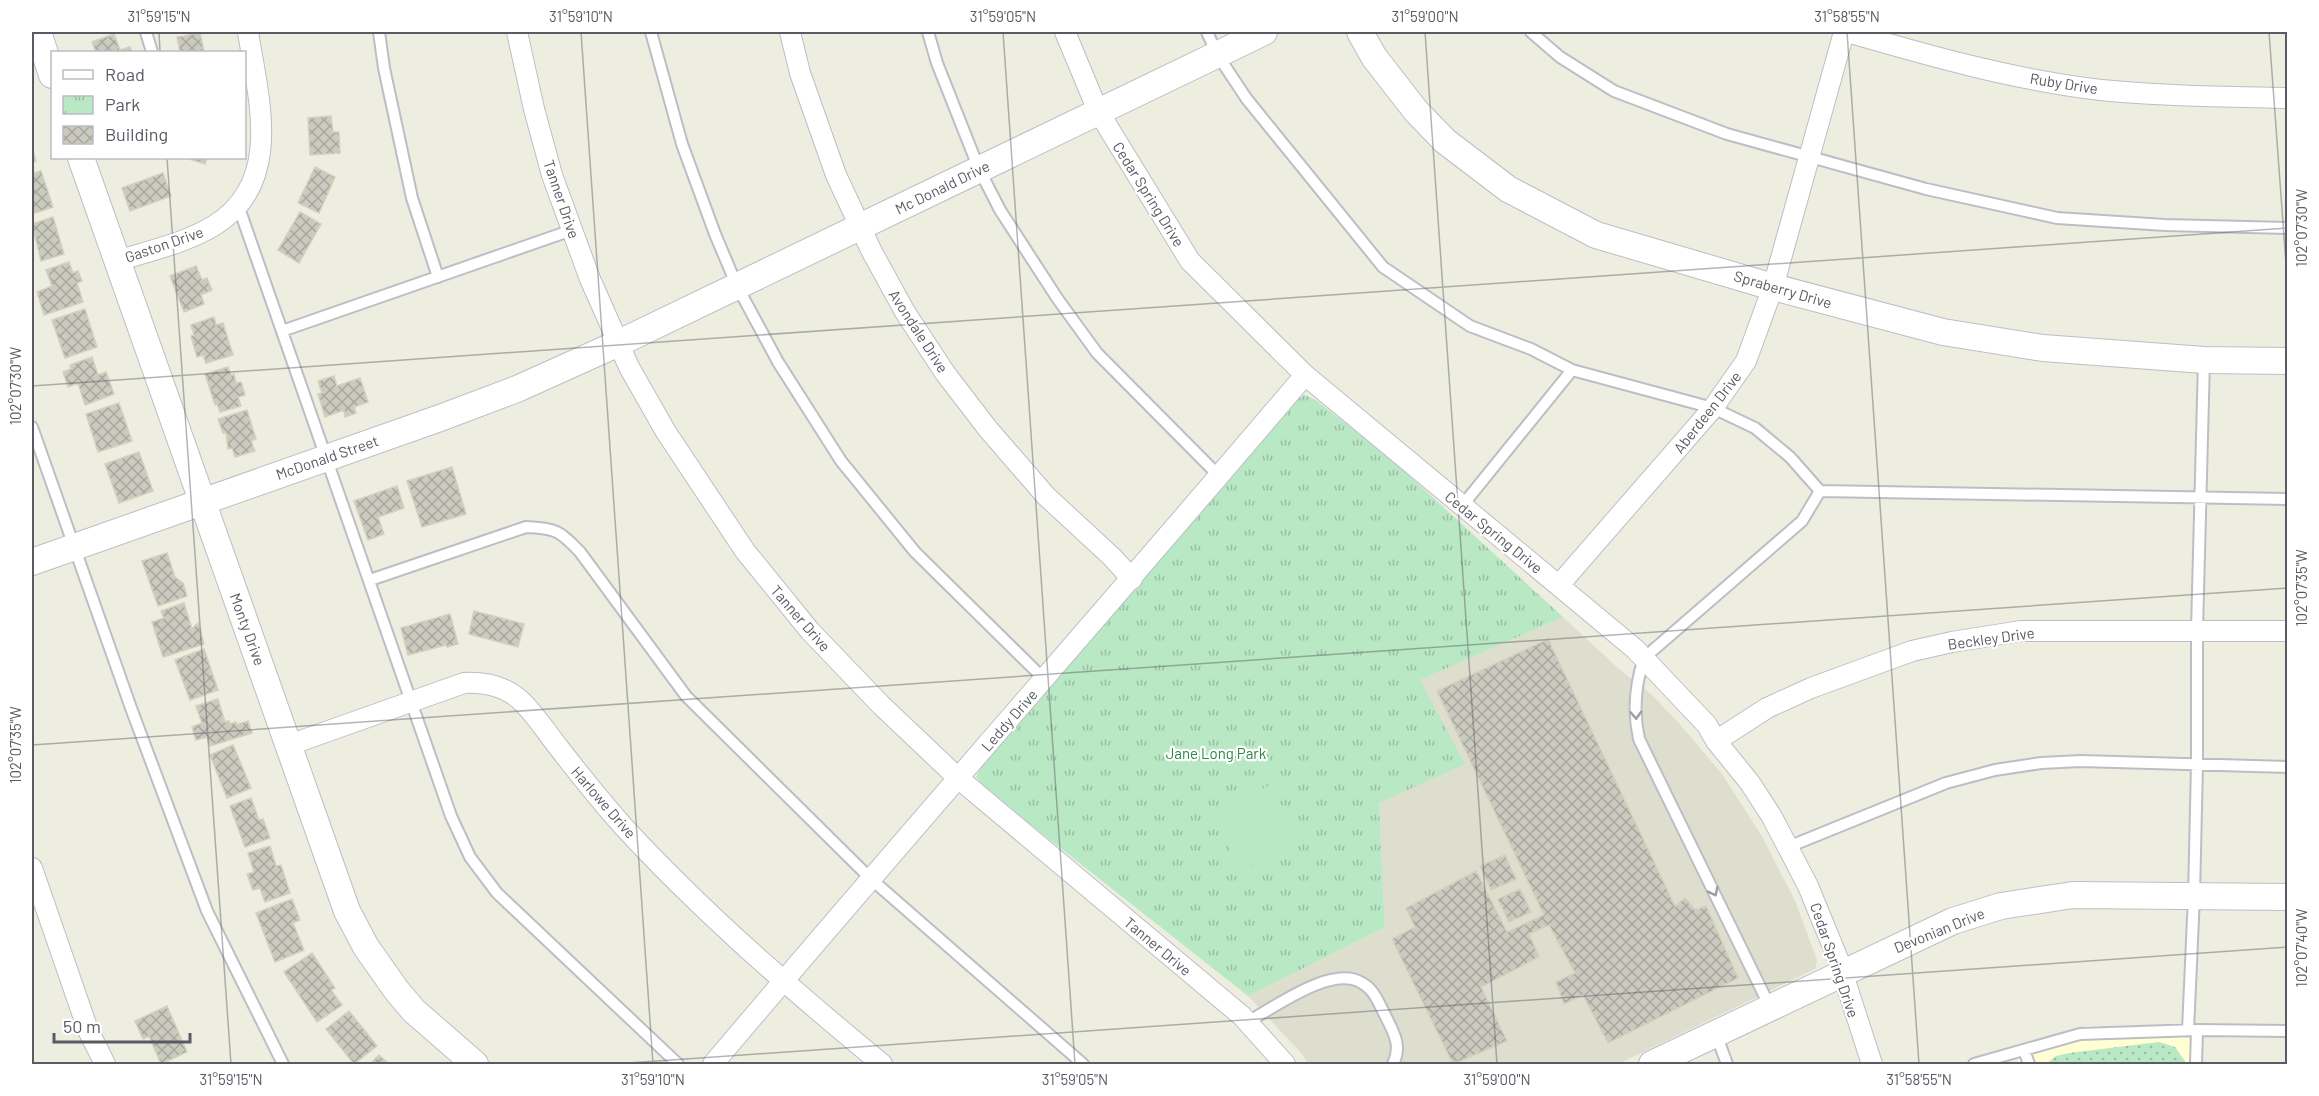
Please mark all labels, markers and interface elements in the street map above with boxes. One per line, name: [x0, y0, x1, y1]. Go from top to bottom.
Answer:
text: 31°59'15"N: [127, 7, 191, 25]
text: 31°59'10"N: [549, 7, 613, 25]
text: 31°59'05"N: [970, 7, 1036, 25]
text: 31°59'00"N: [1391, 7, 1459, 25]
text: 31°58'55"N: [1814, 7, 1880, 25]
legend: [51, 51, 246, 159]
text: Road: [105, 63, 145, 85]
street label: Ruby Drive: [2029, 69, 2099, 97]
text: Park: [105, 93, 140, 115]
text: Building: [105, 123, 168, 145]
street label: Cedar Spring Drive: [1110, 138, 1188, 250]
street label: Mc Donald Drive: [892, 156, 992, 218]
street label: Tanner Drive: [540, 157, 584, 241]
text: 102°07'30"W: [2292, 189, 2310, 267]
street label: Gaston Drive: [122, 222, 206, 266]
street label: Spraberry Drive: [1732, 266, 1834, 312]
street label: Avondale Drive: [885, 286, 953, 376]
text: 102°07'30"W: [6, 347, 24, 425]
street label: Aberdeen Drive: [1669, 367, 1745, 457]
street label: McDonald Street: [273, 431, 381, 483]
street label: Cedar Spring Drive: [1442, 487, 1546, 577]
text: 102°07'35"W: [2292, 549, 2310, 627]
street label: Tanner Drive: [767, 581, 835, 655]
street label: Monty Drive: [227, 590, 269, 668]
street label: Beckley Drive: [1947, 623, 2035, 653]
street label: Leddy Drive: [977, 685, 1041, 755]
text: 102°07'35"W: [6, 706, 24, 784]
one-way arrow: [1629, 711, 1642, 720]
park label: Jane Long Park: [1166, 744, 1267, 762]
street label: Harlowe Drive: [568, 762, 640, 842]
one-way arrow: [1707, 886, 1718, 897]
street label: Cedar Spring Drive: [1807, 900, 1863, 1020]
street label: Devonian Drive: [1891, 904, 1987, 956]
text: 102°07'40"W: [2292, 909, 2310, 987]
street label: Tanner Drive: [1121, 913, 1195, 979]
scale bar: [54, 1006, 190, 1044]
text: 50 m: [63, 1015, 101, 1037]
text: 31°59'15"N: [199, 1070, 263, 1088]
text: 31°59'10"N: [621, 1070, 685, 1088]
text: 31°59'05"N: [1042, 1070, 1108, 1088]
text: 31°59'00"N: [1463, 1070, 1531, 1088]
text: 31°58'55"N: [1886, 1070, 1952, 1088]

